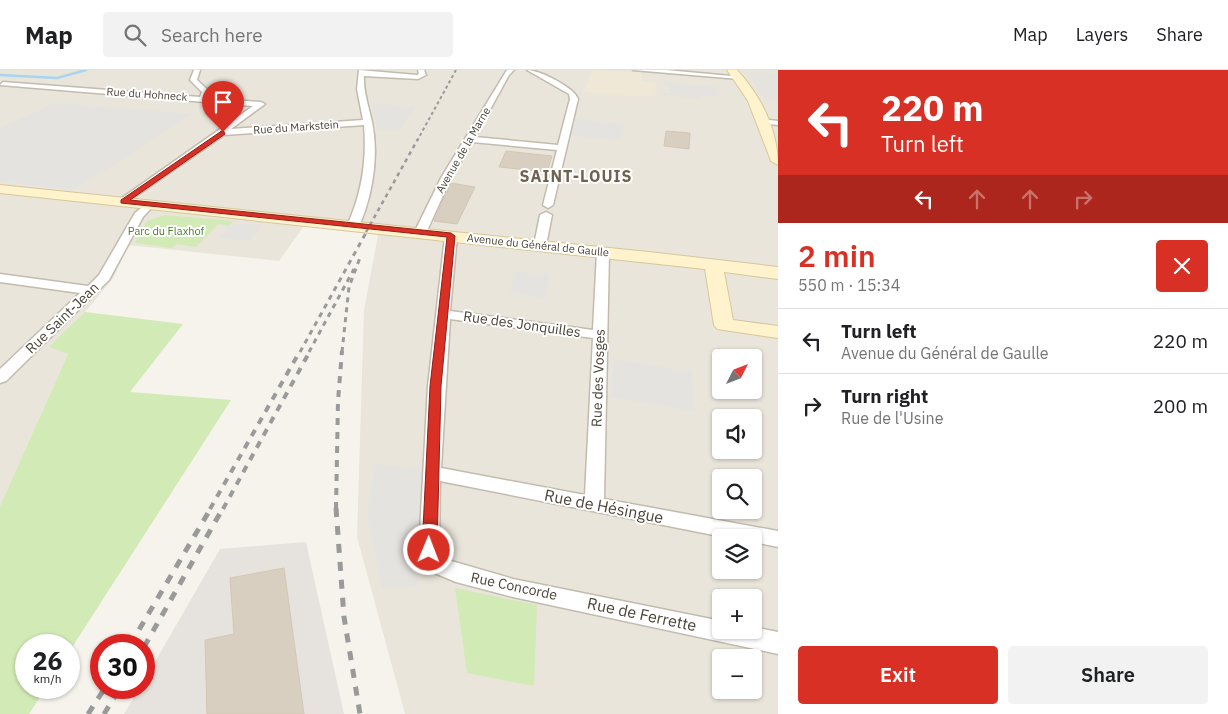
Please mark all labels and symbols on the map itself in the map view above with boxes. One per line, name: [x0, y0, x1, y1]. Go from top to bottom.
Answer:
pin: [202, 81, 244, 132]
street label: Rue du Hohneck: [106, 84, 188, 104]
street label: Avenue de la Marne: [433, 105, 493, 195]
street label: Rue du Markstein: [253, 117, 339, 137]
district label: SAINT-LOUIS: [520, 166, 632, 186]
park label: Parc du Flaxhof: [128, 224, 205, 238]
street label: Avenue du Général de Gaulle: [466, 231, 610, 259]
street label: Rue Saint-Jean: [22, 279, 102, 357]
street label: Rue des Jonquilles: [462, 307, 582, 341]
street label: Rue des Vosges: [587, 328, 609, 427]
north arrow: [712, 349, 762, 399]
street label: Rue de Hésingue: [543, 485, 665, 527]
position arrow: [402, 523, 454, 575]
street label: Rue Concorde: [469, 568, 559, 604]
street label: Rue de Ferrette: [585, 593, 699, 635]
speed limit sign: 30: [90, 634, 155, 699]

